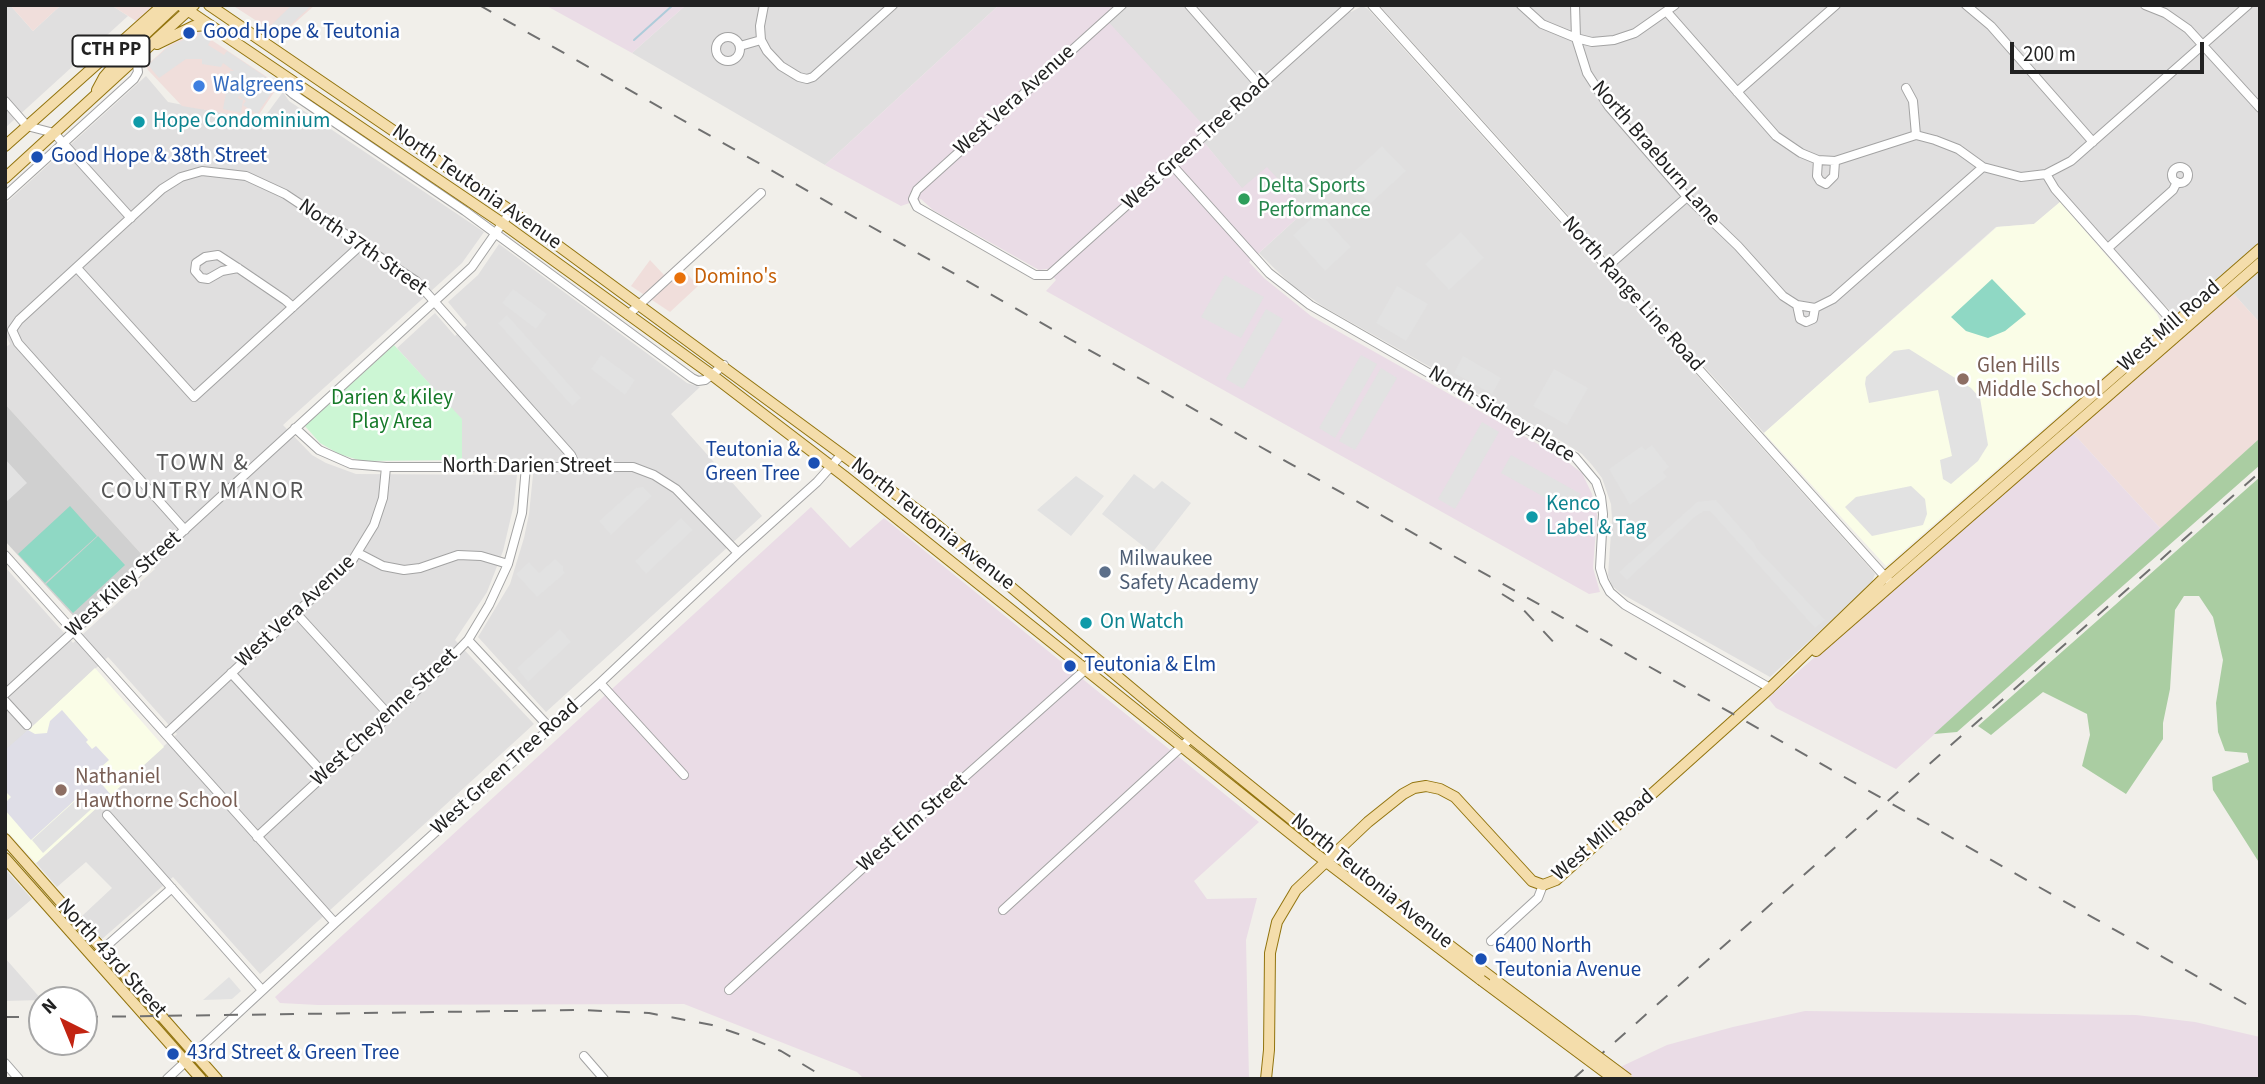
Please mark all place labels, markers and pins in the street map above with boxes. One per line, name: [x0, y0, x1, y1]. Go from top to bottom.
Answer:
place label: Good Hope & Teutonia: [203, 20, 400, 46]
marker: Good Hope & Teutonia: [181, 25, 197, 41]
place label: Walgreens: [213, 73, 304, 99]
marker: Walgreens: [191, 78, 207, 94]
place label: Hope Condominium: [153, 109, 330, 135]
marker: Hope Condominium: [131, 114, 147, 130]
place label: Good Hope & 38th Street: [51, 144, 267, 170]
marker: Good Hope & 38th Street: [29, 149, 45, 165]
place label: Delta Sports Performance: [1258, 174, 1371, 224]
marker: Delta Sports Performance: [1236, 191, 1252, 207]
place label: Domino's: [694, 265, 777, 291]
marker: Domino's: [672, 270, 688, 286]
place label: Glen Hills Middle School: [1977, 354, 2101, 404]
marker: Glen Hills Middle School: [1955, 371, 1971, 387]
place label: Teutonia & Green Tree: [705, 438, 800, 488]
marker: Teutonia & Green Tree: [806, 455, 822, 471]
place label: Kenco Label & Tag: [1546, 492, 1646, 542]
marker: Kenco Label & Tag: [1524, 509, 1540, 525]
place label: Milwaukee Safety Academy: [1119, 547, 1259, 597]
marker: Milwaukee Safety Academy: [1097, 564, 1113, 580]
place label: On Watch: [1100, 610, 1184, 636]
marker: On Watch: [1078, 615, 1094, 631]
place label: Teutonia & Elm: [1084, 653, 1216, 679]
marker: Teutonia & Elm: [1062, 658, 1078, 674]
place label: Nathaniel Hawthorne School: [75, 765, 238, 815]
marker: Nathaniel Hawthorne School: [53, 782, 69, 798]
place label: 6400 North Teutonia Avenue: [1495, 934, 1641, 984]
marker: 6400 North Teutonia Avenue: [1473, 951, 1489, 967]
place label: 43rd Street & Green Tree: [187, 1041, 399, 1067]
marker: 43rd Street & Green Tree: [165, 1046, 181, 1062]

